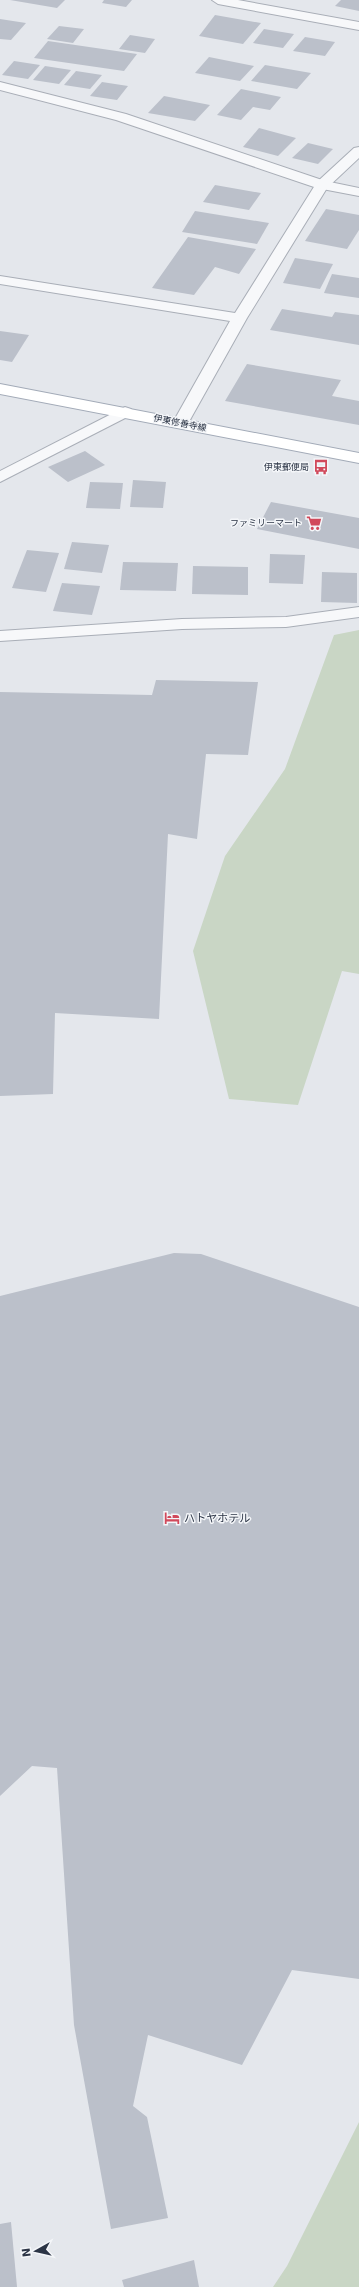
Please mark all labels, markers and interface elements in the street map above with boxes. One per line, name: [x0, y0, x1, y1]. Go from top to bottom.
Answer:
street label: 伊東修善寺線: [152, 413, 208, 433]
bus stop icon: 伊東郵便局: [312, 458, 330, 476]
place label: 伊東郵便局: [263, 462, 309, 472]
supermarket icon: ファミリーマート: [305, 514, 323, 532]
place label: ファミリーマート: [230, 518, 302, 528]
hotel icon: ハトヤホテル: [163, 1509, 181, 1527]
place label: ハトヤホテル: [184, 1512, 250, 1525]
north arrow: [16, 2231, 56, 2271]
text: N: [20, 2247, 34, 2258]

